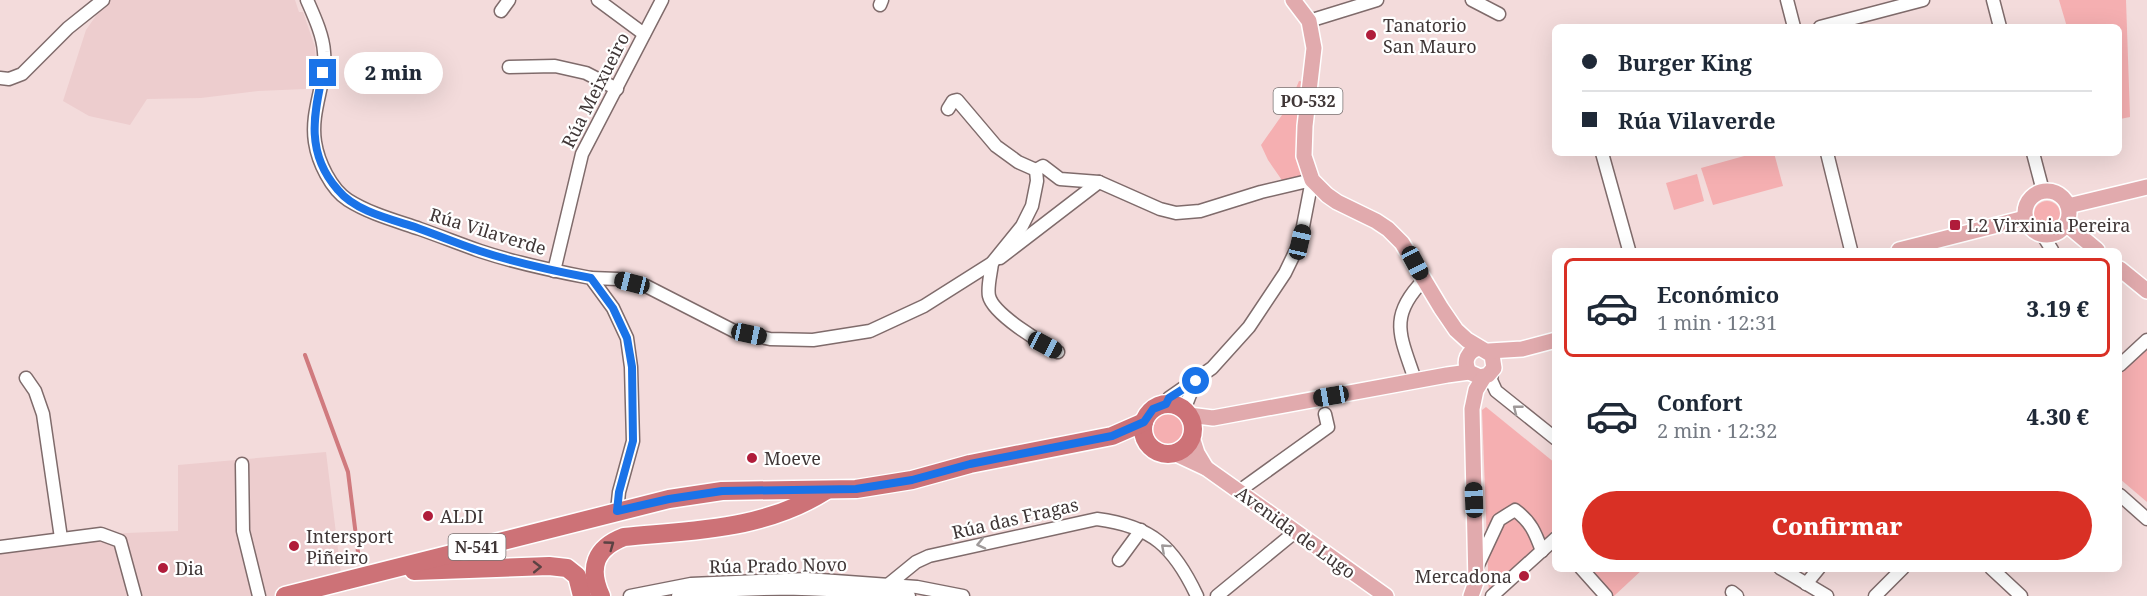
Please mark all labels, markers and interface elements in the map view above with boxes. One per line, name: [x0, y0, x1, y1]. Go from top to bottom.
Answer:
place label: Tanatorio San Mauro: [1383, 13, 1477, 58]
street label: Rúa Meixueiro: [556, 28, 634, 152]
marker: Tanatorio San Mauro: [1364, 28, 1378, 42]
text: Burger King: [1618, 47, 1752, 77]
callout: 2 min: [344, 52, 443, 94]
route end: [309, 59, 336, 86]
text: 2 min: [365, 59, 422, 86]
road number: PO-532: [1274, 88, 1342, 114]
text: Rúa Vilaverde: [1618, 105, 1776, 135]
street label: Rúa Vilaverde: [427, 202, 549, 260]
place label: L2 Virxinia Pereira: [1967, 213, 2130, 237]
marker: L2 Virxinia Pereira: [1948, 218, 1962, 232]
car: [1287, 222, 1313, 262]
car: [1399, 243, 1431, 283]
car: [612, 270, 652, 296]
text: Económico: [1657, 279, 1779, 309]
icon: car: [1585, 281, 1639, 335]
text: 3.19 €: [2027, 293, 2089, 323]
text: 1 min · 12:31: [1657, 309, 1777, 336]
car: [730, 321, 768, 347]
car: [1025, 329, 1065, 361]
route start: [1182, 367, 1209, 394]
car: [1312, 384, 1350, 408]
text: Confort: [1657, 387, 1743, 417]
icon: car: [1585, 389, 1639, 443]
text: 4.30 €: [2027, 401, 2089, 431]
one-way arrow: [1513, 406, 1524, 417]
text: 2 min · 12:32: [1657, 417, 1777, 444]
place label: Moeve: [764, 446, 821, 470]
marker: Moeve: [745, 451, 759, 465]
street label: Avenida de Lugo: [1231, 480, 1361, 584]
car: [1464, 482, 1484, 518]
button: Confirmar: [1582, 491, 2092, 560]
street label: Rúa das Fragas: [950, 492, 1080, 544]
place label: ALDI: [440, 504, 484, 528]
marker: ALDI: [421, 509, 435, 523]
place label: Intersport Piñeiro: [306, 524, 393, 569]
road number: N-541: [448, 534, 506, 560]
one-way arrow: [976, 537, 986, 550]
marker: Intersport Piñeiro: [287, 539, 301, 553]
one-way arrow: [603, 541, 614, 552]
one-way arrow: [1161, 544, 1172, 555]
street label: Rúa Prado Novo: [709, 552, 847, 578]
place label: Dia: [175, 556, 204, 580]
one-way arrow: [533, 560, 542, 573]
marker: Dia: [156, 561, 170, 575]
place label: Mercadona: [1415, 564, 1512, 588]
marker: Mercadona: [1517, 569, 1531, 583]

